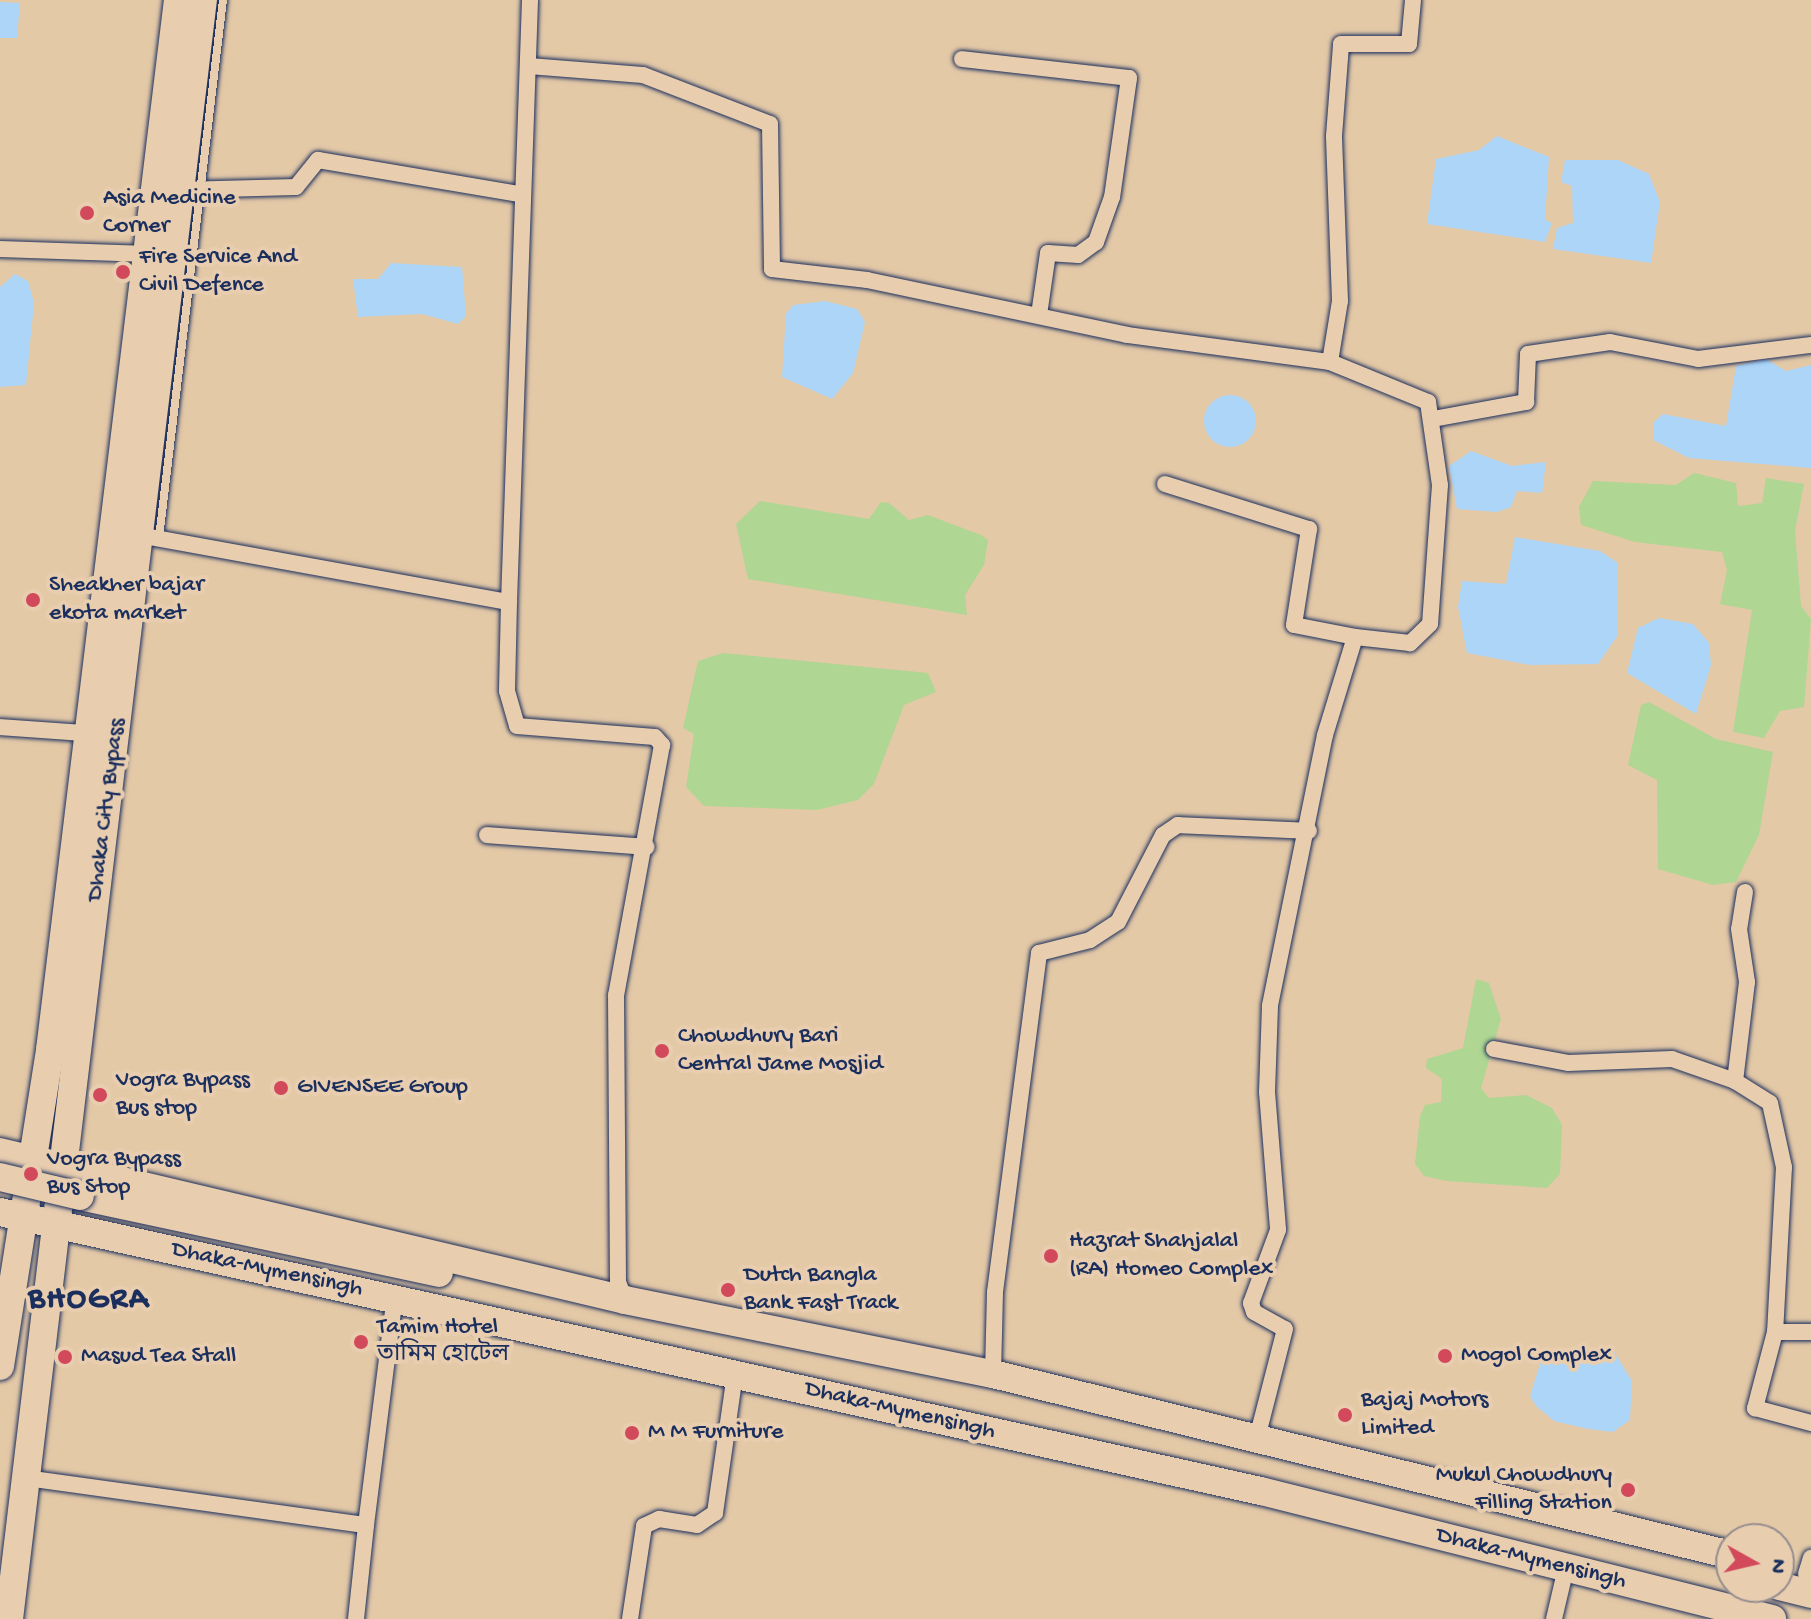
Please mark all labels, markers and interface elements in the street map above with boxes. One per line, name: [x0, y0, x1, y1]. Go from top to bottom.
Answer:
place label: Asia Medicine Corner: [103, 185, 236, 241]
marker: Asia Medicine Corner: [78, 204, 96, 222]
place label: Fire Service And Civil Defence: [139, 244, 297, 300]
marker: Fire Service And Civil Defence: [114, 263, 132, 281]
place label: Sheakher bajar ekota market: [49, 572, 204, 628]
marker: Sheakher bajar ekota market: [24, 591, 42, 609]
street label: Dhaka City Bypass: [81, 717, 133, 903]
place label: Chowdhury Bari Central Jame Mosjid: [678, 1023, 883, 1079]
marker: Chowdhury Bari Central Jame Mosjid: [653, 1042, 671, 1060]
place label: Vogra Bypass Bus stop: [116, 1067, 250, 1123]
place label: GIVENSEE Group: [297, 1074, 468, 1102]
marker: GIVENSEE Group: [272, 1079, 290, 1097]
marker: Vogra Bypass Bus stop: [91, 1086, 109, 1104]
place label: Vogra Bypass Bus Stop: [47, 1146, 181, 1202]
marker: Vogra Bypass Bus Stop: [22, 1165, 40, 1183]
place label: Hazrat Shahjalal (RA) Homeo Complex: [1069, 1228, 1273, 1284]
street label: Dhaka-Mymensingh: [169, 1236, 365, 1304]
marker: Hazrat Shahjalal (RA) Homeo Complex: [1040, 1245, 1062, 1267]
place label: Dutch Bangla Bank Fast Track: [744, 1262, 897, 1318]
district label: BHOGRA: [28, 1281, 150, 1319]
marker: Dutch Bangla Bank Fast Track: [719, 1281, 737, 1299]
place label: Tamim Hotel তামিম হোটেল: [377, 1314, 509, 1370]
marker: Tamim Hotel তামিম হোটেল: [352, 1333, 370, 1351]
place label: Mogol Complex: [1461, 1342, 1612, 1370]
place label: Masud Tea Stall: [81, 1343, 236, 1371]
marker: Mogol Complex: [1436, 1347, 1454, 1365]
marker: Masud Tea Stall: [56, 1348, 74, 1366]
street label: Dhaka-Mymensingh: [802, 1375, 998, 1447]
place label: Bajaj Motors Limited: [1361, 1387, 1488, 1443]
marker: Bajaj Motors Limited: [1336, 1406, 1354, 1424]
place label: M M Furniture: [648, 1419, 783, 1447]
marker: M M Furniture: [623, 1424, 641, 1442]
place label: Mukul Chowdhury Filling Station: [1436, 1462, 1612, 1518]
marker: Mukul Chowdhury Filling Station: [1619, 1481, 1637, 1499]
street label: Dhaka-Mymensingh: [1433, 1521, 1629, 1597]
north arrow: [1715, 1523, 1795, 1603]
text: N: [1763, 1557, 1791, 1575]

